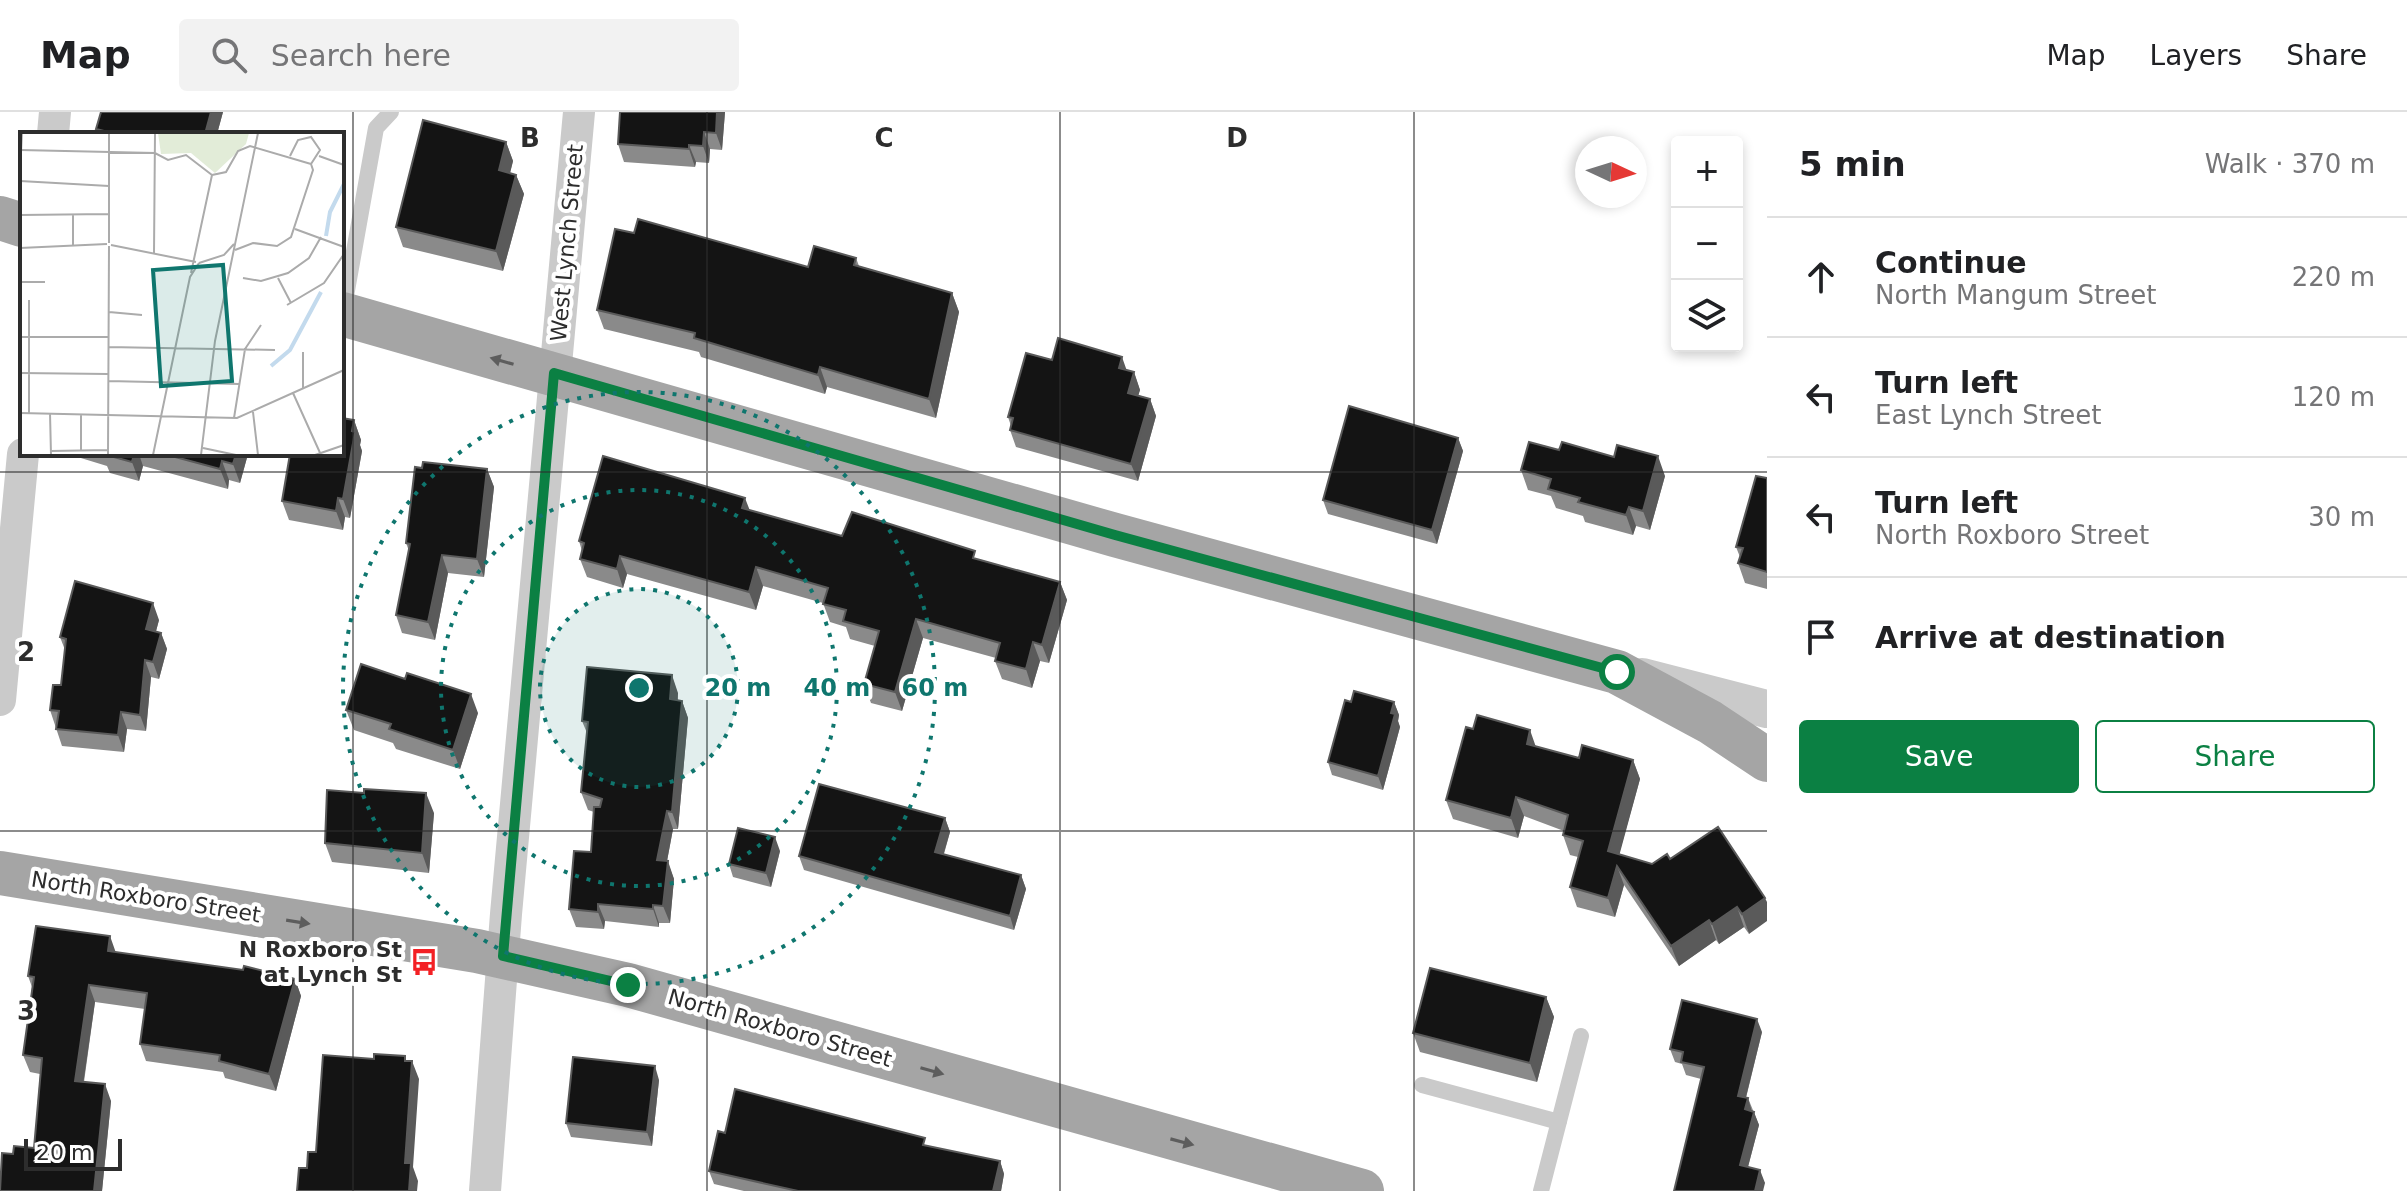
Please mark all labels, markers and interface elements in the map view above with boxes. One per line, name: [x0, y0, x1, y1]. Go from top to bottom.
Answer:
search box: [179, 19, 739, 91]
text: Map: [40, 33, 131, 77]
icon: search: [207, 33, 251, 77]
text: Search here: [271, 38, 451, 73]
text: Map: [2046, 39, 2106, 72]
text: Layers: [2150, 39, 2242, 72]
text: Share: [2286, 39, 2367, 72]
text: B: [520, 123, 540, 153]
text: C: [874, 123, 894, 153]
text: D: [1226, 123, 1248, 153]
inset map: [20, 132, 344, 456]
north arrow: [1575, 136, 1647, 208]
map controls: [1671, 136, 1743, 352]
button: +: [1671, 136, 1743, 208]
street label: West Lynch Street: [546, 143, 588, 343]
text: 5 min: [1799, 144, 1906, 184]
text: Walk · 370 m: [2205, 149, 2375, 179]
button: −: [1671, 208, 1743, 280]
text: Continue: [1875, 245, 2027, 280]
icon: ahead: [1799, 255, 1843, 299]
text: 220 m: [2292, 262, 2375, 292]
button: layers: [1671, 280, 1743, 352]
text: North Mangum Street: [1875, 280, 2156, 310]
one-way arrow: [489, 354, 513, 367]
text: Turn left: [1875, 365, 2018, 400]
icon: left: [1799, 375, 1843, 419]
text: 120 m: [2292, 382, 2375, 412]
text: East Lynch Street: [1875, 400, 2101, 430]
text: Turn left: [1875, 485, 2018, 520]
icon: left: [1799, 495, 1843, 539]
text: 30 m: [2308, 502, 2375, 532]
text: North Roxboro Street: [1875, 520, 2149, 550]
icon: arrive: [1799, 615, 1843, 659]
text: Arrive at destination: [1875, 620, 2226, 655]
text: 2: [17, 637, 35, 667]
route start: [1599, 654, 1635, 690]
centre of rings: [625, 674, 653, 702]
text: 20 m: [705, 674, 771, 702]
text: 40 m: [804, 674, 870, 702]
text: 60 m: [902, 674, 968, 702]
button: Save: [1799, 720, 2079, 793]
button: Share: [2095, 720, 2375, 793]
street label: North Roxboro Street: [30, 867, 263, 928]
one-way arrow: [286, 916, 311, 928]
place label: N Roxboro St at Lynch St: [239, 937, 402, 987]
bus stop icon: N Roxboro St at Lynch St: [409, 947, 439, 977]
route end: [610, 967, 646, 1003]
street label: North Roxboro Street: [665, 984, 895, 1072]
text: 3: [17, 996, 35, 1026]
one-way arrow: [920, 1065, 944, 1078]
scale bar: [24, 1135, 122, 1171]
one-way arrow: [1170, 1136, 1195, 1148]
text: 20 m: [36, 1140, 92, 1165]

